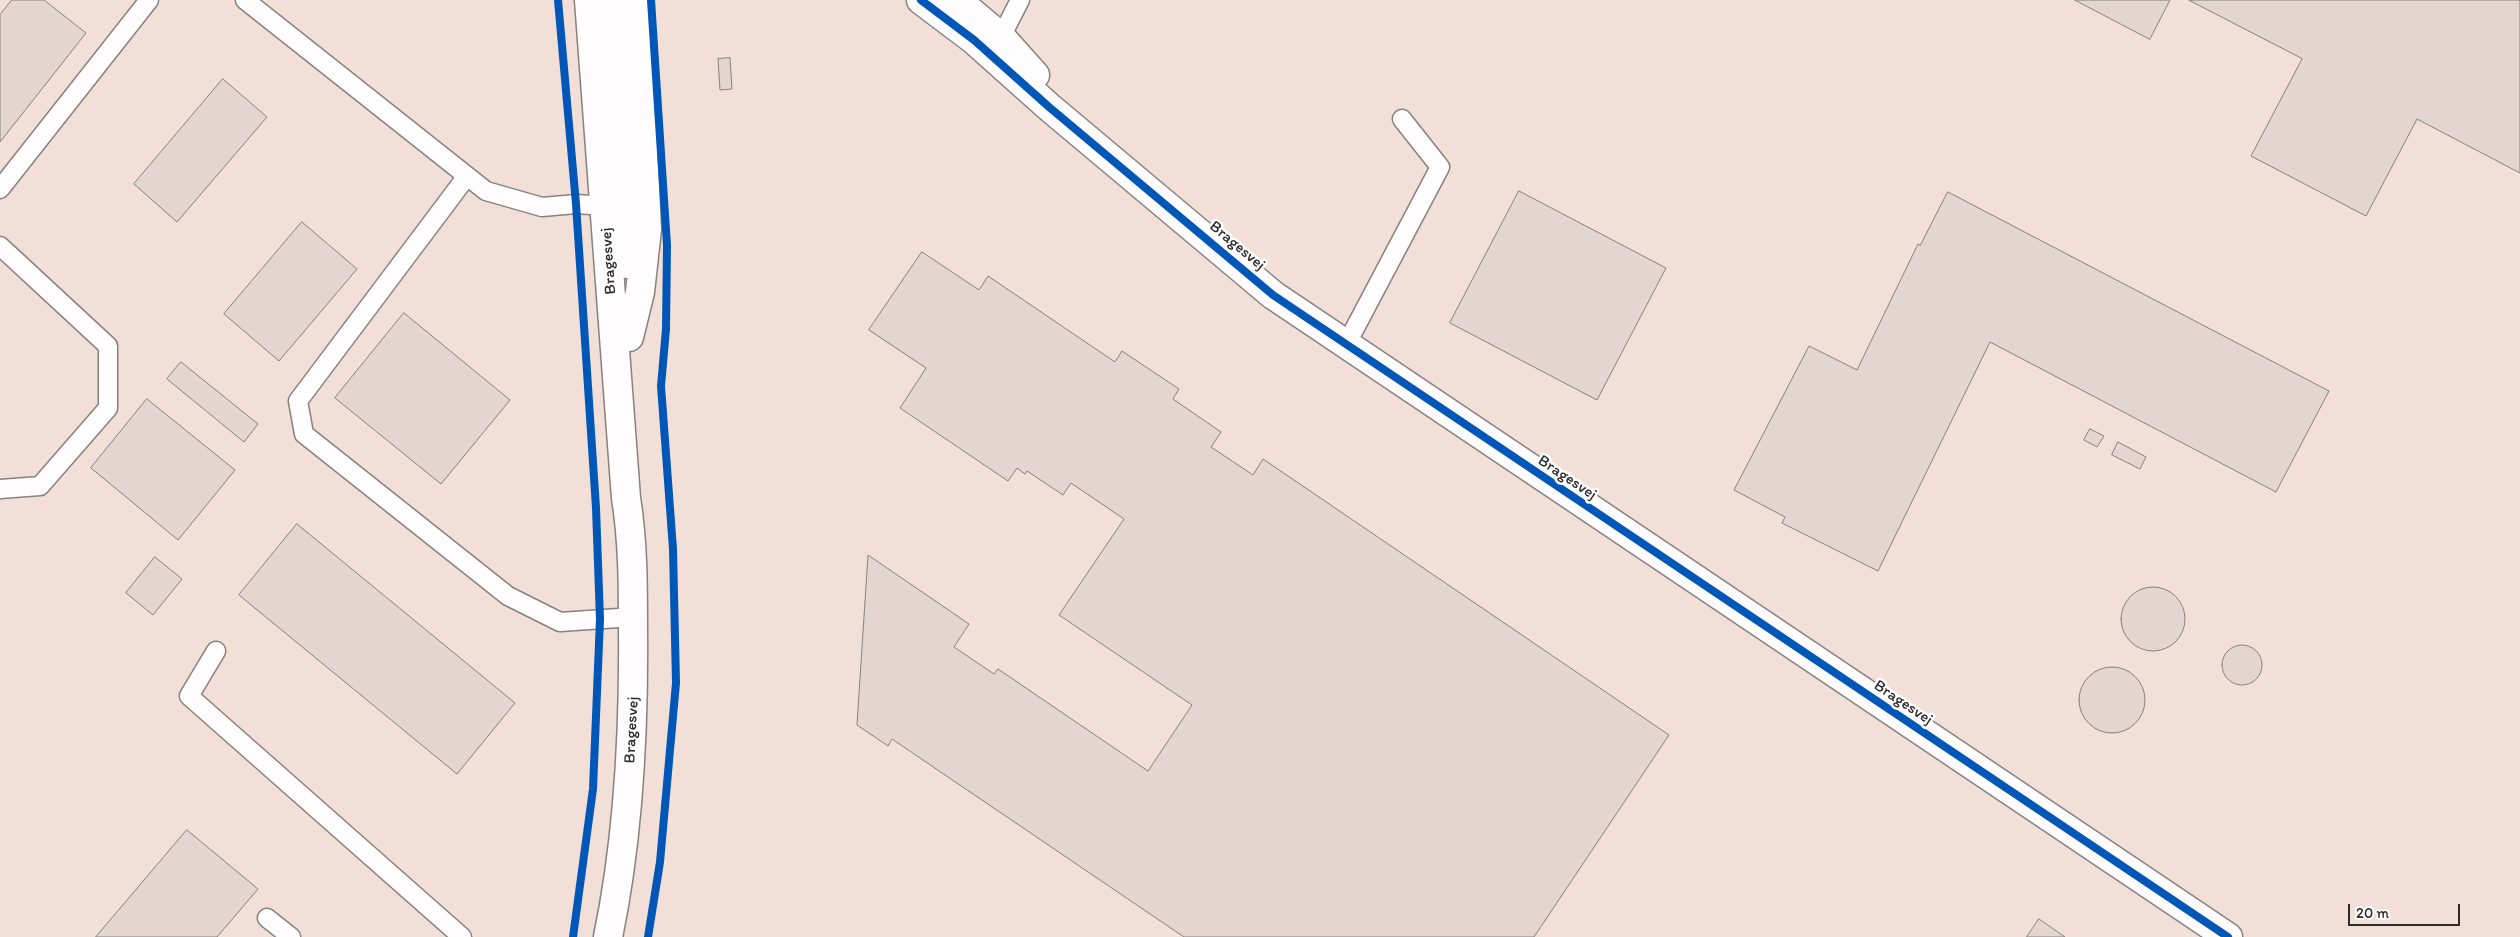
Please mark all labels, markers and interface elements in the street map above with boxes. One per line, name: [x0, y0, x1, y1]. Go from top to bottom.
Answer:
street label: Bragesvej: [1205, 217, 1269, 275]
street label: Bragesvej: [597, 227, 621, 295]
street label: Bragesvej: [1534, 451, 1600, 505]
street label: Bragesvej: [1870, 676, 1936, 730]
street label: Bragesvej: [621, 696, 643, 764]
scale bar: [2350, 894, 2462, 926]
text: 20 m: [2356, 904, 2389, 922]

